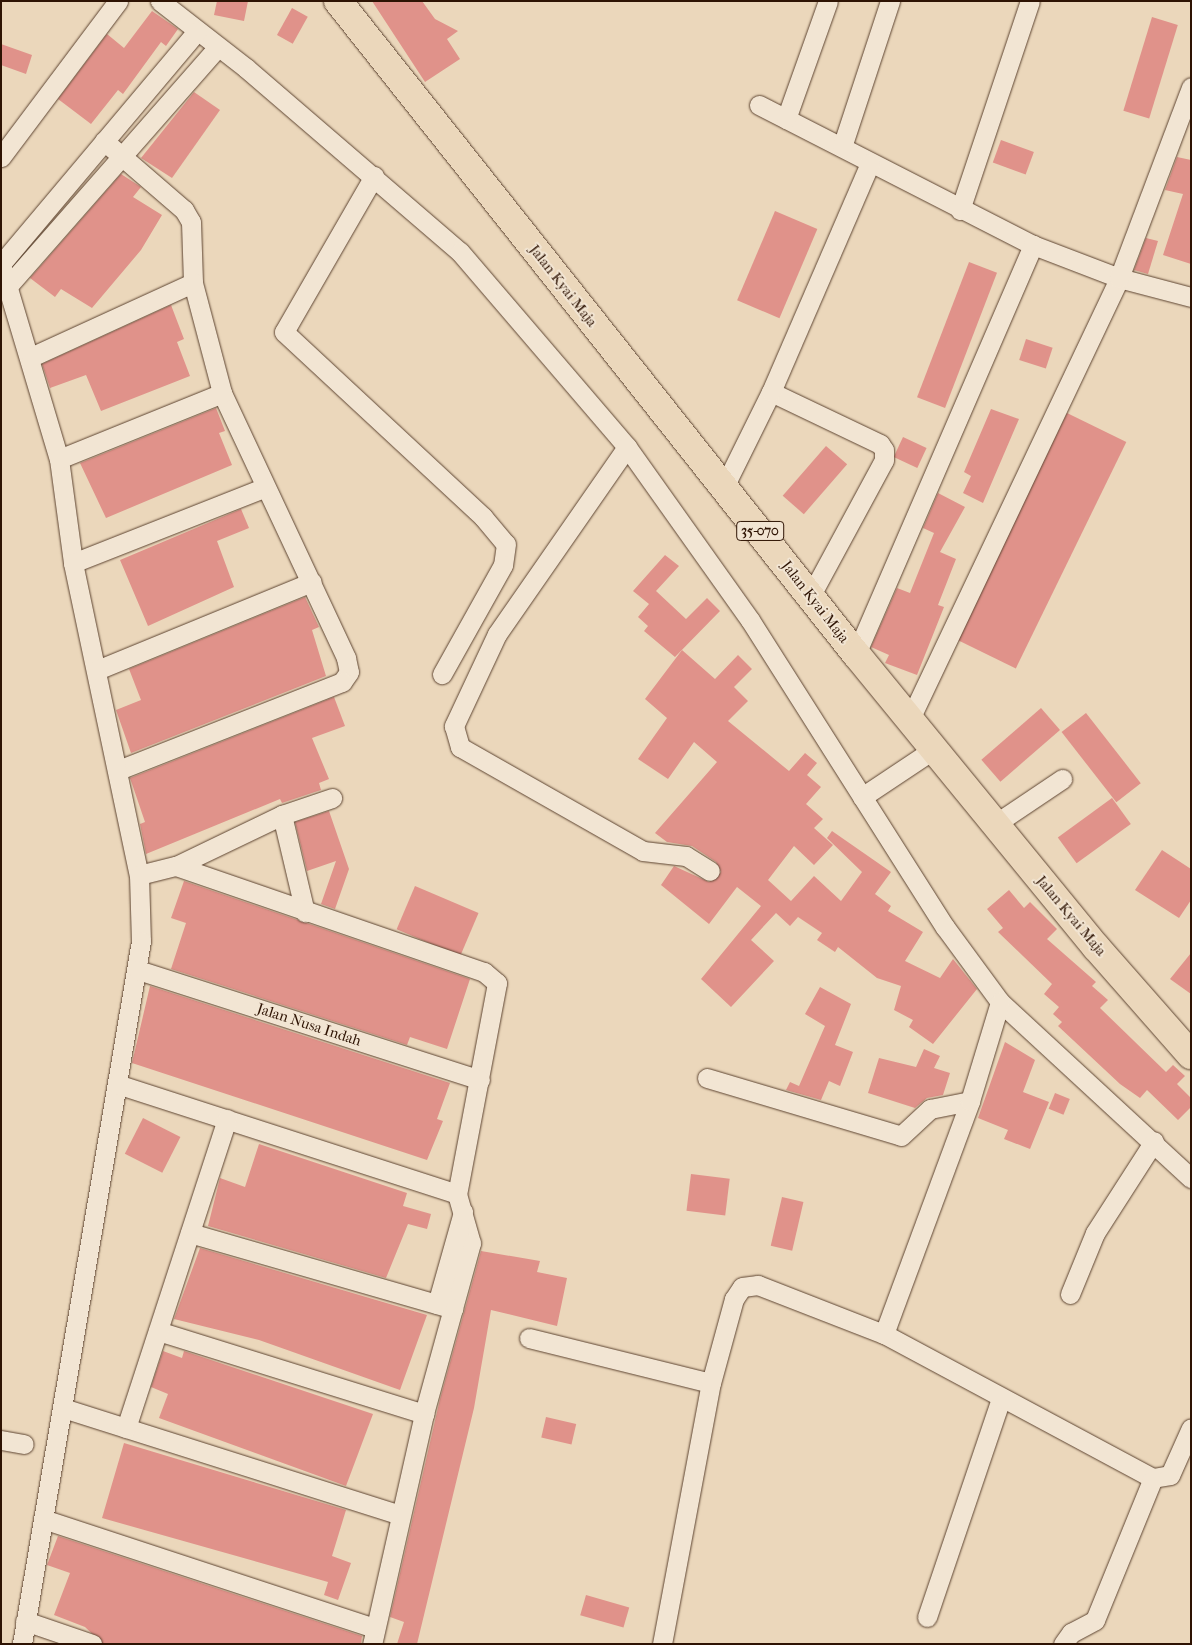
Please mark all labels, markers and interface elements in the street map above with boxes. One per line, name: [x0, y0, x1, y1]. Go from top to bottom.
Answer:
street label: Jalan Kyai Maja: [525, 241, 601, 331]
road number: 35-070: [735, 520, 785, 542]
street label: Jalan Kyai Maja: [777, 557, 853, 647]
street label: Jalan Kyai Maja: [1032, 872, 1110, 960]
street label: Jalan Nusa Indah: [255, 1000, 363, 1050]

